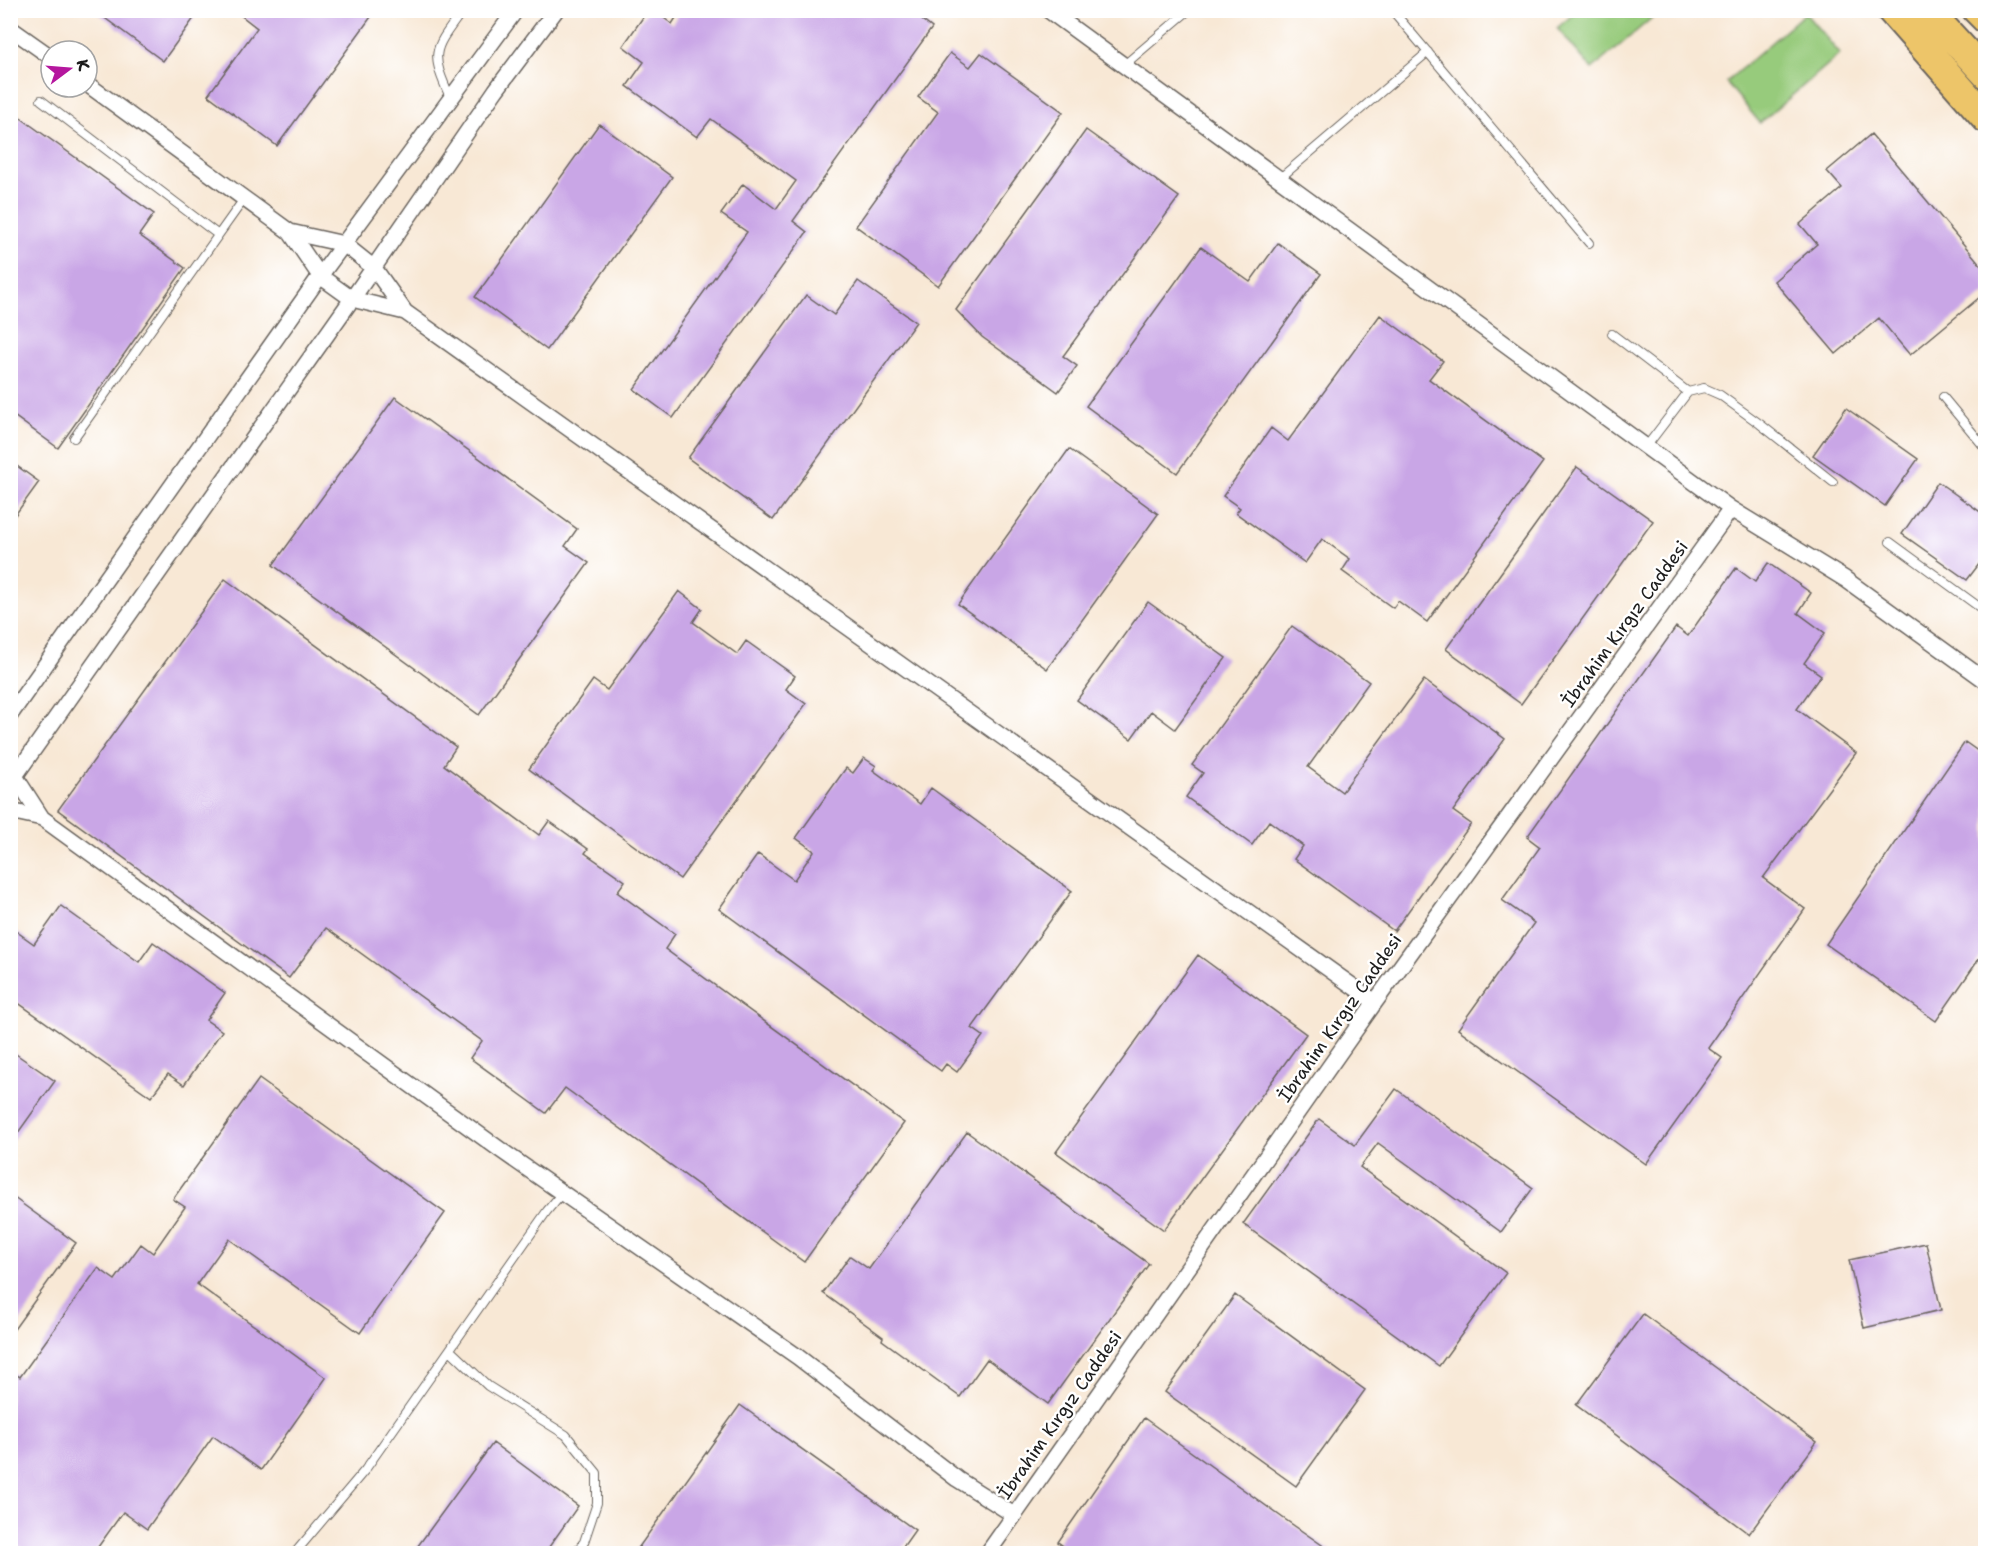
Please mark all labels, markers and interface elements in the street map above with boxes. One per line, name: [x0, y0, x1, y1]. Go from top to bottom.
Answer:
north arrow: [39, 39, 99, 99]
text: K: [71, 57, 95, 73]
street label: İbrahim Kırgız Caddesi: [1556, 536, 1694, 712]
street label: İbrahim Kırgız Caddesi: [1273, 929, 1407, 1107]
street label: İbrahim Kırgız Caddesi: [993, 1326, 1127, 1504]

